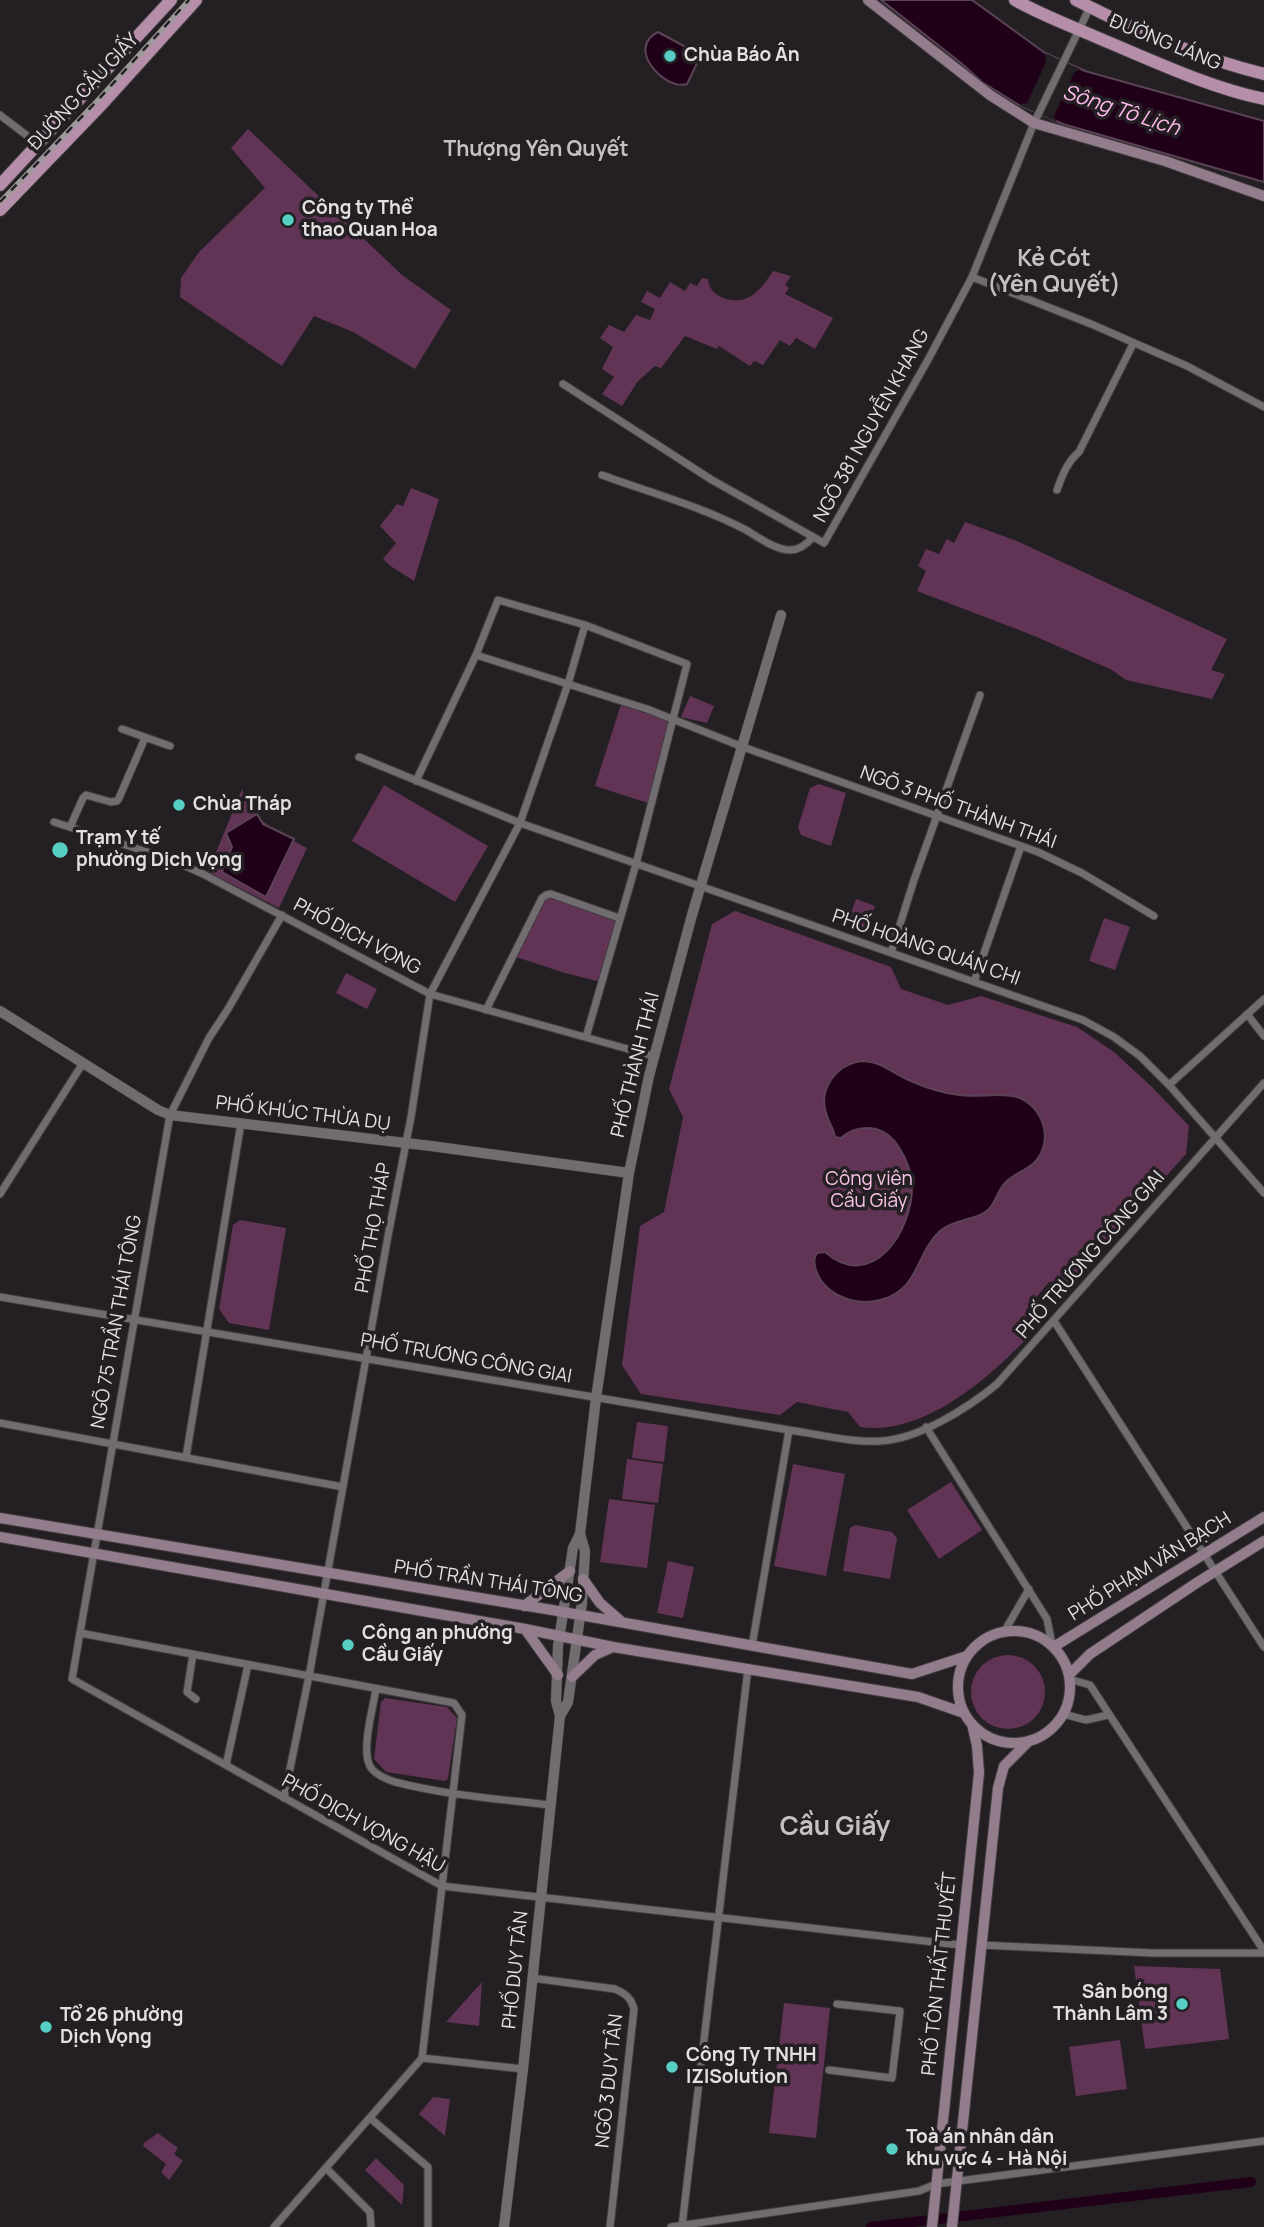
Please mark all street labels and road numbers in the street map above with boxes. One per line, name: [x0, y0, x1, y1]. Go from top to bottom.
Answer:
street label: ĐƯỜNG LÁNG: [1106, 10, 1224, 76]
street label: ĐƯỜNG CẦU GIẤY: [24, 29, 144, 155]
street label: NGÕ 381 NGUYỄN KHANG: [809, 325, 935, 527]
street label: NGÕ 3 PHỐ THÀNH THÁI: [857, 762, 1059, 854]
street label: PHỐ DỊCH VỌNG: [289, 894, 425, 980]
street label: PHỐ HOÀNG QUÁN CHI: [829, 905, 1023, 991]
street label: PHỐ THÀNH THÁI: [607, 990, 665, 1140]
street label: PHỐ KHÚC THỪA DỤ: [214, 1092, 392, 1136]
street label: PHỐ THỌ THÁP: [351, 1161, 397, 1295]
street label: PHỐ TRƯƠNG CÔNG GIAI: [1012, 1167, 1170, 1343]
street label: NGÕ 75 TRẦN THÁI TÔNG: [87, 1213, 147, 1431]
street label: PHỐ TRƯƠNG CÔNG GIAI: [358, 1329, 574, 1389]
street label: PHỐ PHẠM VĂN BẠCH: [1065, 1508, 1235, 1626]
street label: PHỐ TRẦN THÁI TÔNG: [392, 1556, 584, 1608]
street label: PHỐ DỊCH VỌNG HẬU: [278, 1770, 448, 1878]
street label: PHỐ TÔN THẤT THUYẾT: [918, 1871, 962, 2077]
street label: PHỐ DUY TÂN: [498, 1910, 534, 2030]
street label: NGÕ 3 DUY TÂN: [592, 2013, 628, 2149]

